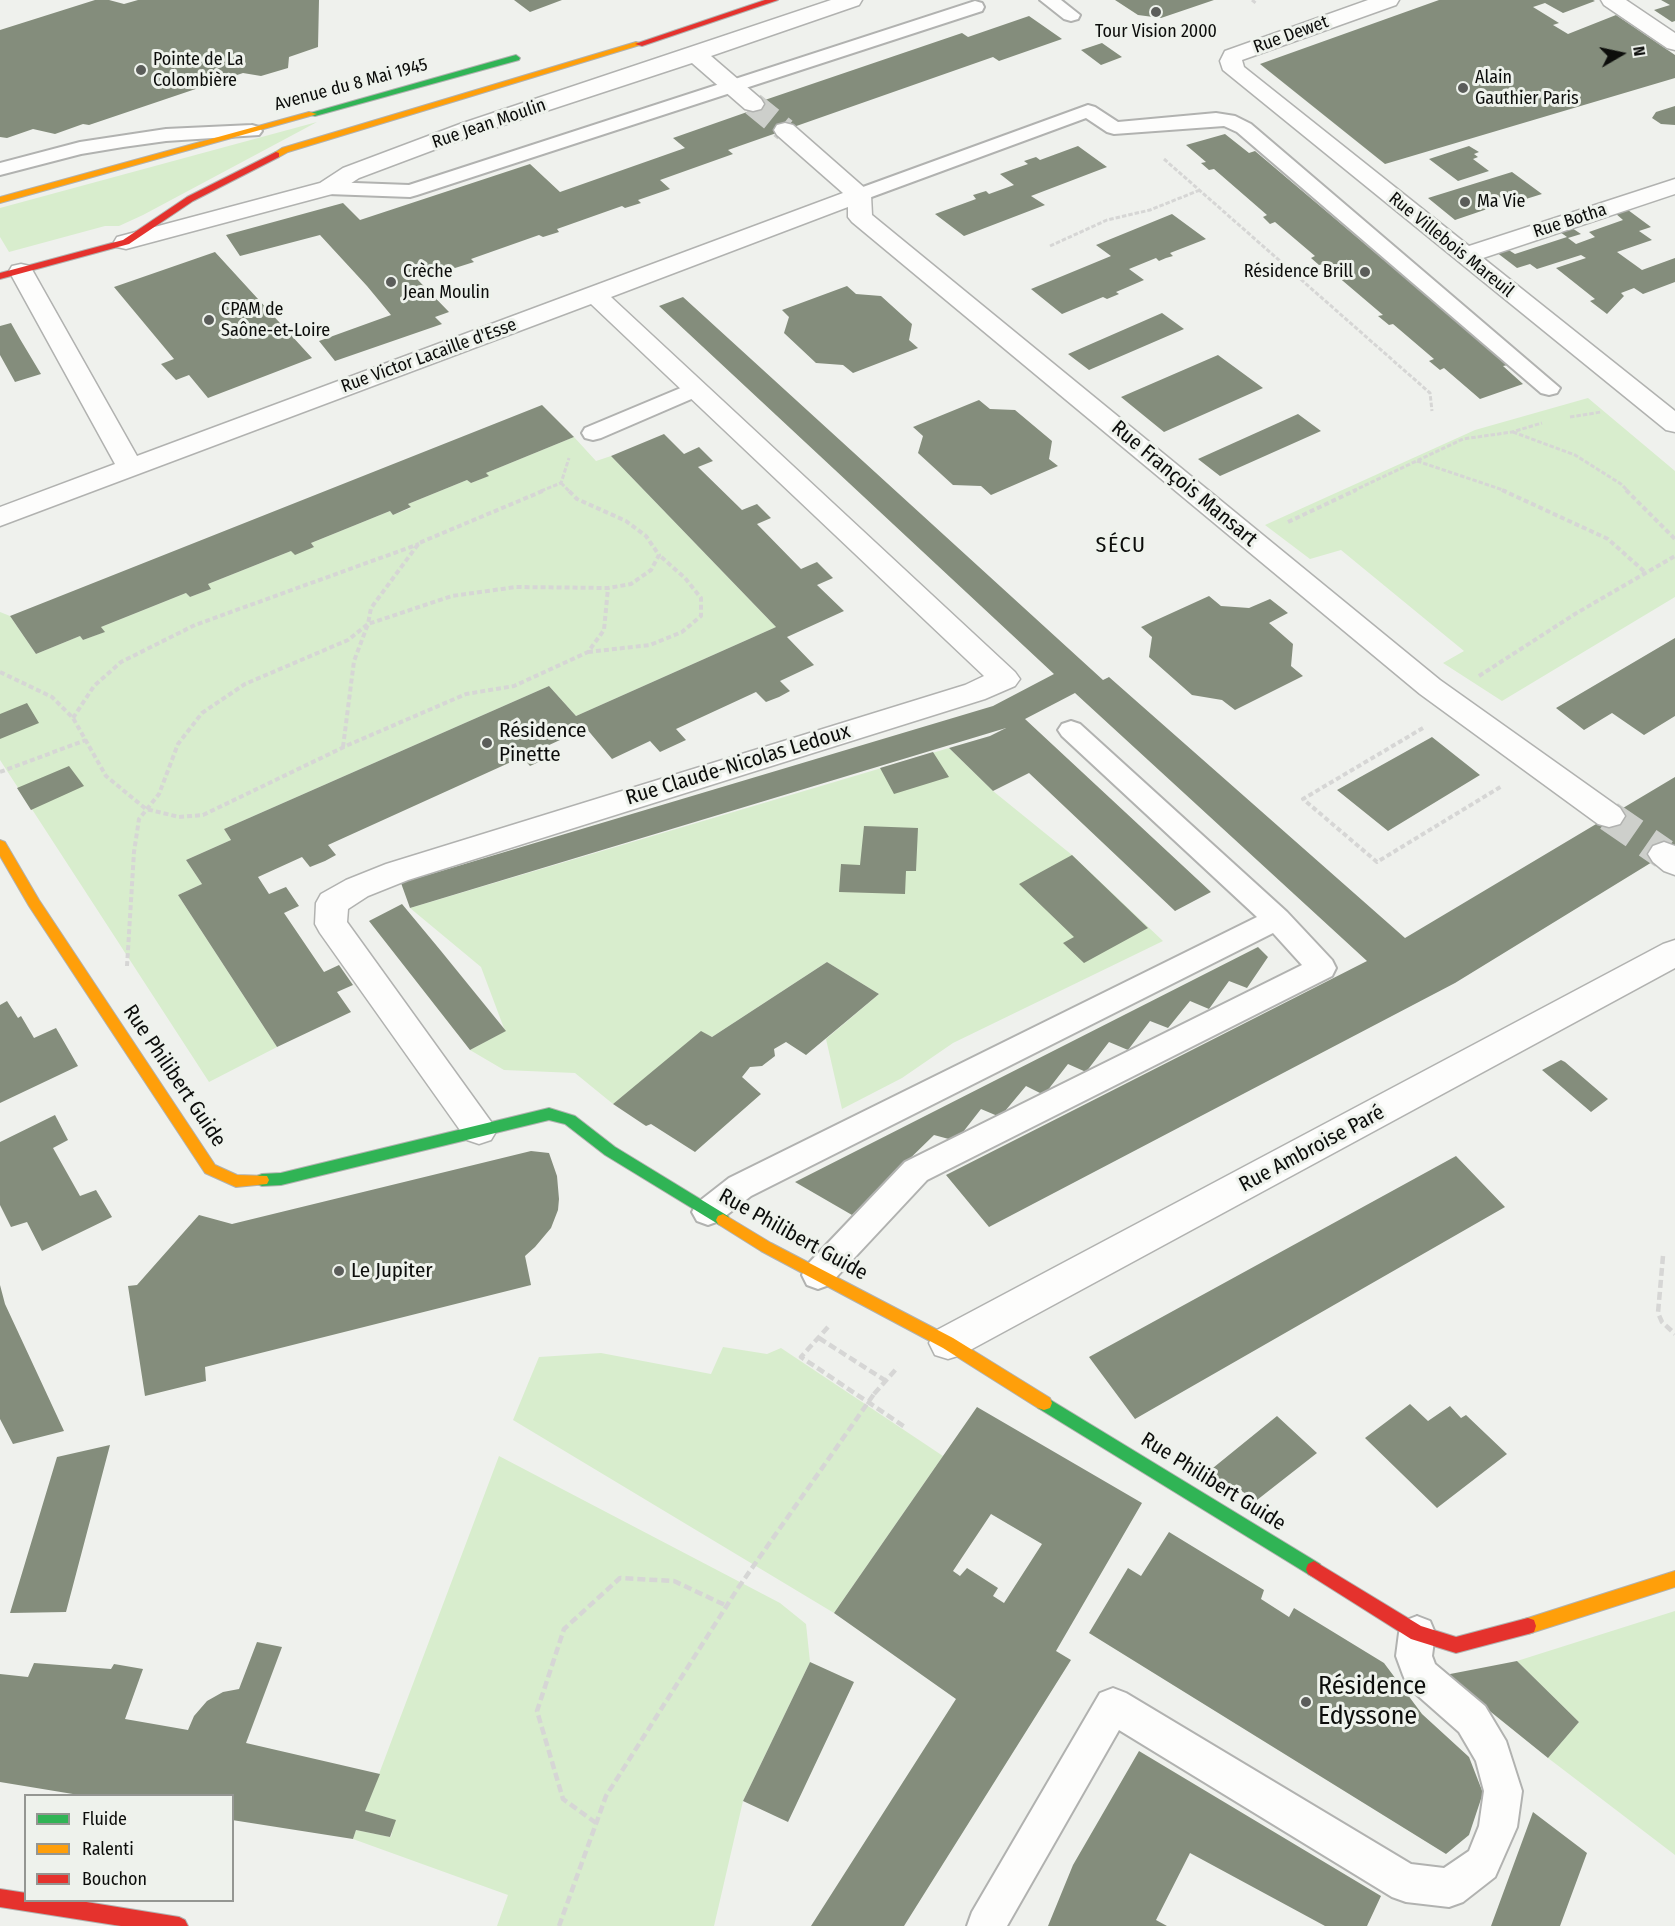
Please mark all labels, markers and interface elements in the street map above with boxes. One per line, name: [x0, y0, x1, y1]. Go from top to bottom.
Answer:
marker: Tour Vision 2000: [1149, 5, 1163, 19]
street label: Rue Dewet: [1251, 11, 1331, 59]
place label: Tour Vision 2000: [1095, 21, 1217, 43]
north arrow: [1591, 24, 1651, 84]
text: N: [1629, 45, 1649, 57]
place label: Pointe de La Colombière: [153, 49, 244, 92]
street label: Avenue du 8 Mai 1945: [272, 54, 430, 116]
marker: Pointe de La Colombière: [134, 63, 148, 77]
place label: Alain Gauthier Paris: [1475, 67, 1579, 110]
marker: Alain Gauthier Paris: [1456, 81, 1470, 95]
street label: Rue Jean Moulin: [429, 94, 549, 154]
street label: Rue Villebois Mareuil: [1384, 188, 1518, 302]
place label: Ma Vie: [1477, 191, 1525, 213]
marker: Ma Vie: [1458, 195, 1472, 209]
street label: Rue Botha: [1531, 199, 1609, 243]
place label: Crèche Jean Moulin: [403, 261, 490, 304]
place label: Résidence Brill: [1244, 261, 1353, 283]
marker: Résidence Brill: [1358, 265, 1372, 279]
marker: Crèche Jean Moulin: [384, 275, 398, 289]
place label: CPAM de Saône-et-Loire: [221, 299, 330, 342]
marker: CPAM de Saône-et-Loire: [202, 313, 216, 327]
street label: Rue Victor Lacaille d'Esse: [338, 314, 520, 398]
street label: Rue François Mansart: [1106, 416, 1262, 552]
district label: SÉCU: [1096, 533, 1146, 559]
place label: Résidence Pinette: [499, 718, 586, 768]
street label: Rue Claude-Nicolas Ledoux: [623, 719, 853, 811]
marker: Résidence Pinette: [480, 736, 494, 750]
street label: Rue Philibert Guide: [117, 1000, 231, 1152]
street label: Rue Ambroise Paré: [1235, 1100, 1389, 1198]
street label: Rue Philibert Guide: [714, 1184, 872, 1286]
place label: Le Jupiter: [351, 1258, 433, 1284]
marker: Le Jupiter: [332, 1264, 346, 1278]
street label: Rue Philibert Guide: [1136, 1427, 1290, 1537]
place label: Résidence Edyssone: [1318, 1671, 1426, 1732]
marker: Résidence Edyssone: [1299, 1695, 1313, 1709]
legend: [24, 1794, 234, 1902]
text: Fluide: [82, 1808, 127, 1830]
text: Ralenti: [82, 1838, 134, 1860]
text: Bouchon: [82, 1868, 147, 1890]

